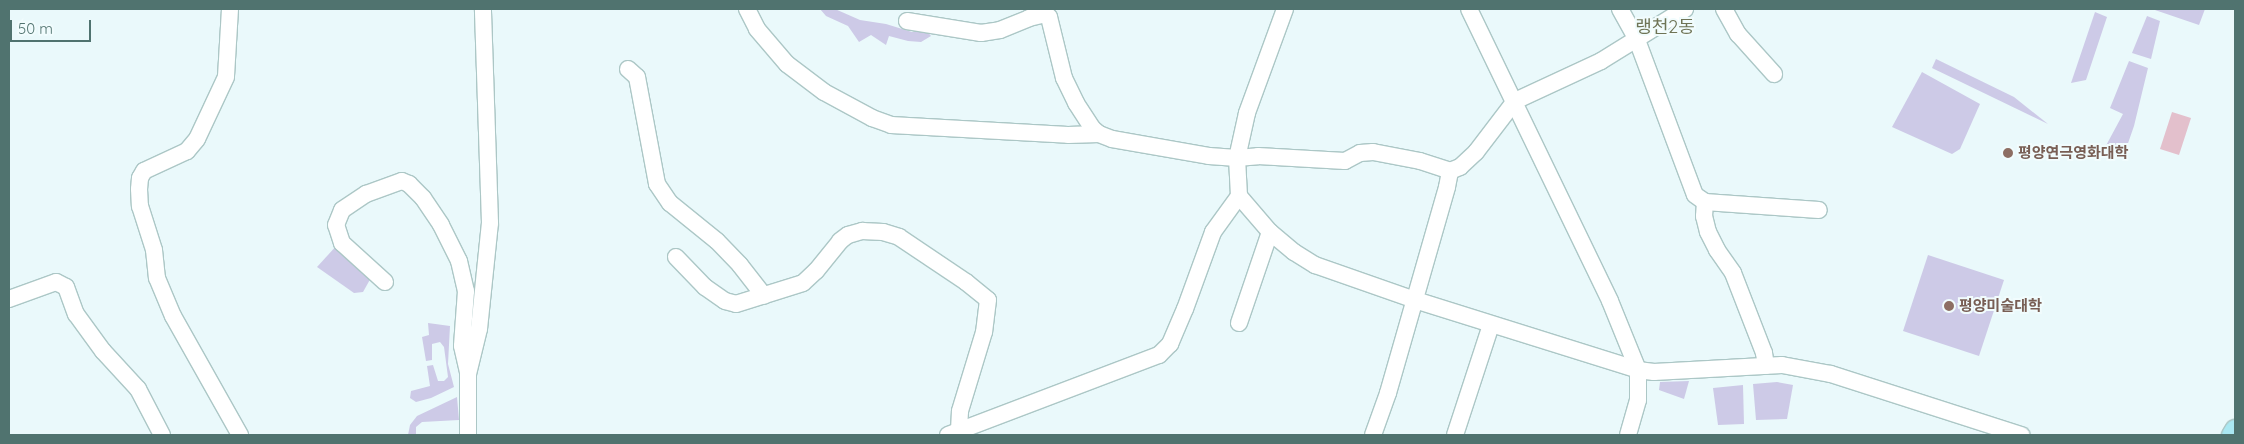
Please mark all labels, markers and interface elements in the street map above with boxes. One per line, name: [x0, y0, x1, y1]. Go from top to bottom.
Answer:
scale bar: [12, 10, 94, 42]
district label: 랭천2동: [1635, 16, 1695, 38]
text: 50 m: [18, 19, 53, 38]
place label: 평양연극영화대학: [2018, 144, 2128, 162]
marker: 평양연극영화대학: [2002, 147, 2014, 159]
place label: 평양미술대학: [1959, 297, 2042, 315]
marker: 평양미술대학: [1943, 300, 1955, 312]

